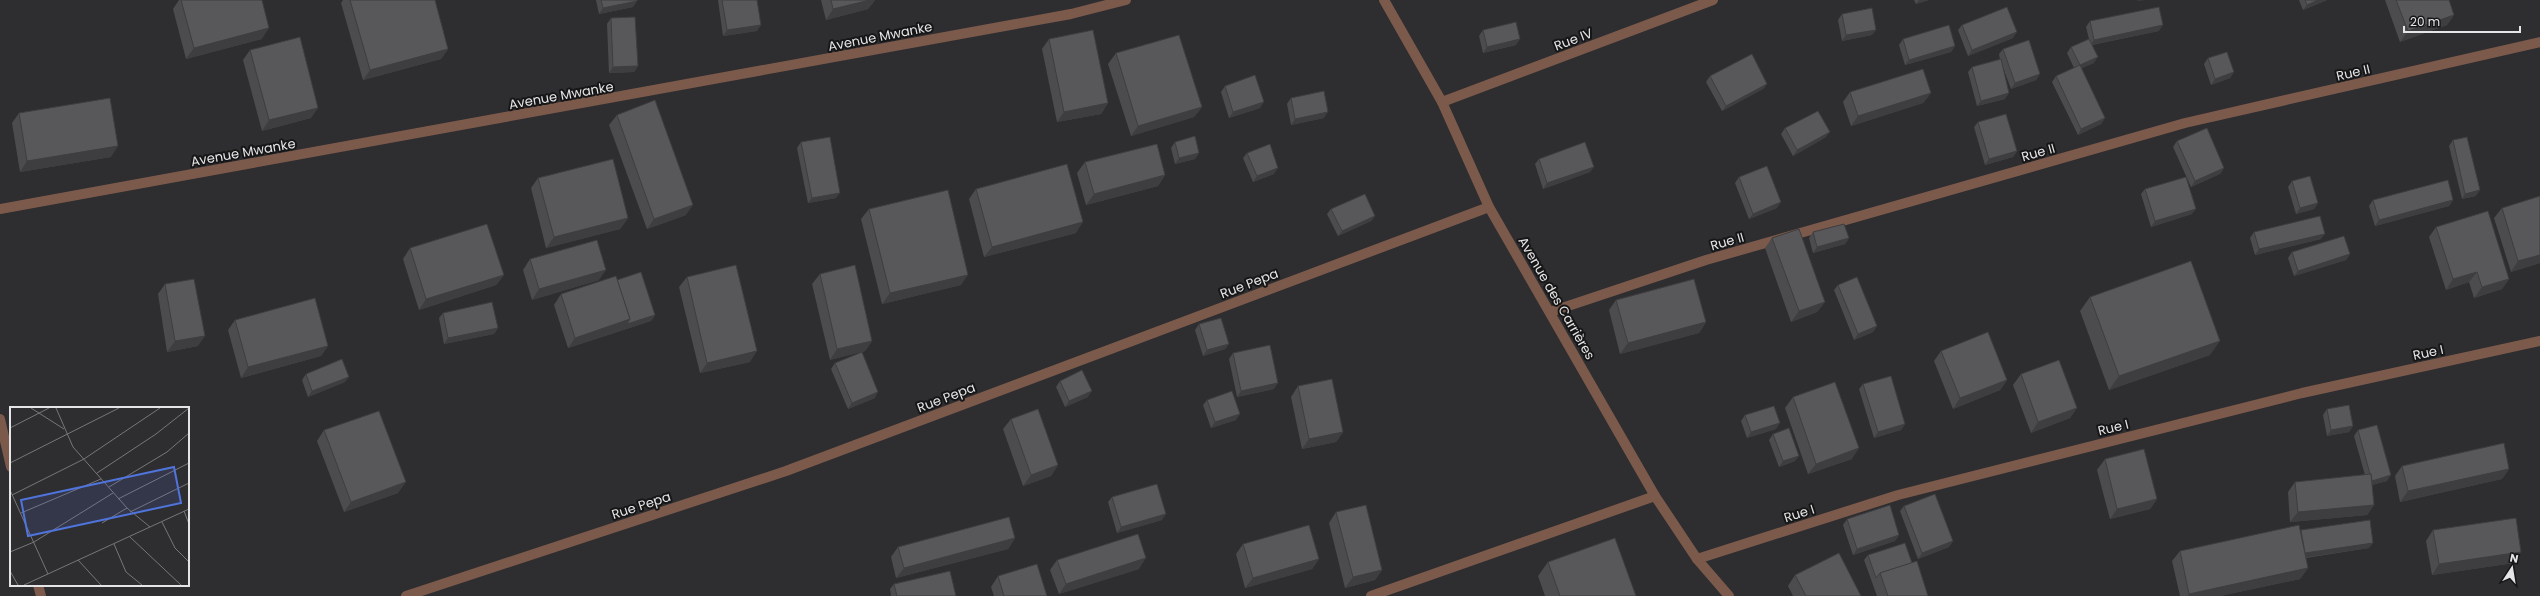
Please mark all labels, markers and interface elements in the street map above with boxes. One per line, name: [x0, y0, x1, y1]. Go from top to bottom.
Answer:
scale bar: [2404, 8, 2520, 34]
text: 20 m: [2410, 13, 2440, 30]
street label: Avenue Mwanke: [826, 17, 934, 56]
street label: Rue IV: [1551, 23, 1595, 55]
street label: Rue II: [2334, 59, 2372, 86]
street label: Avenue Mwanke: [507, 77, 615, 114]
street label: Avenue Mwanke: [189, 134, 297, 171]
street label: Rue II: [2019, 139, 2057, 166]
street label: Rue II: [1708, 228, 1746, 255]
street label: Avenue des Carrières: [1514, 233, 1600, 363]
street label: Rue Pepa: [1217, 264, 1281, 303]
street label: Rue I: [2411, 340, 2445, 365]
street label: Rue Pepa: [914, 378, 978, 417]
inset map: [10, 407, 189, 586]
street label: Rue I: [2096, 415, 2130, 440]
street label: Rue Pepa: [609, 487, 673, 524]
street label: Rue I: [1781, 500, 1817, 527]
north arrow: [2492, 548, 2532, 588]
text: N: [2508, 550, 2520, 567]

